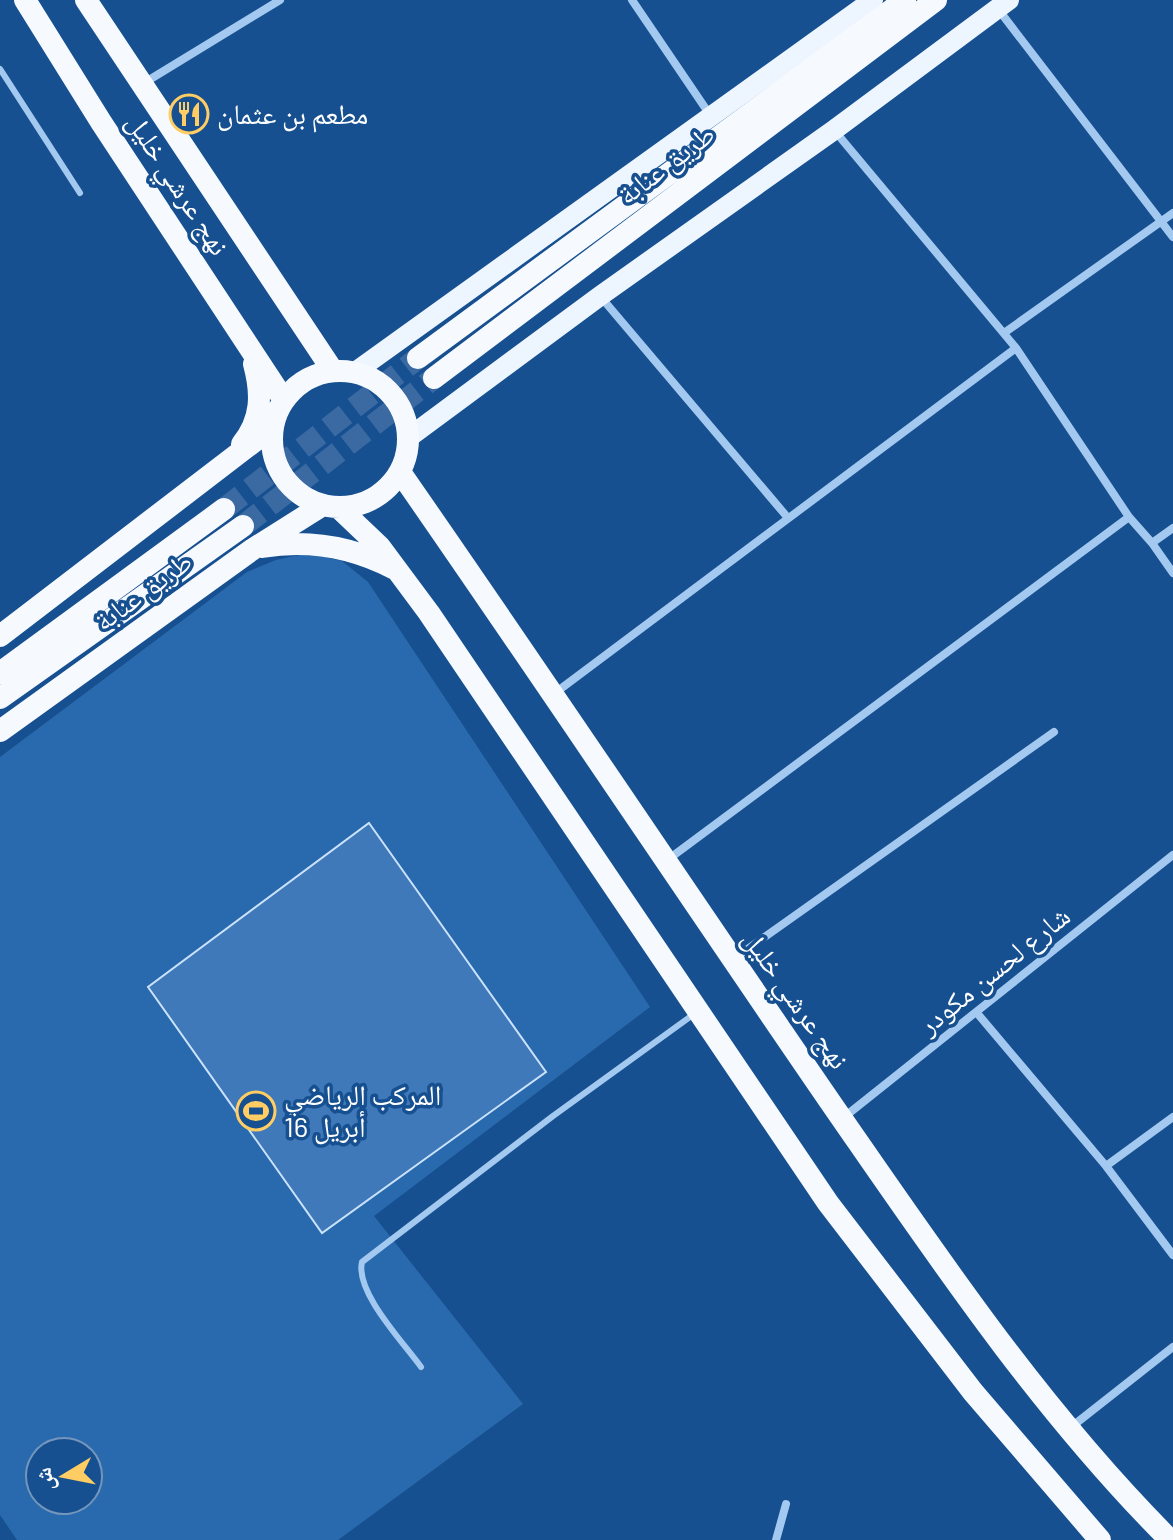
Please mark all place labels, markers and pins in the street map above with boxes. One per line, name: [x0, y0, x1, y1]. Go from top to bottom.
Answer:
restaurant icon: مطعم بن عثمان: [168, 93, 210, 135]
place label: مطعم بن عثمان: [217, 96, 368, 133]
place label: المركب الرياضي 16 أبريل: [284, 1077, 441, 1145]
sports icon: المركب الرياضي 16 أبريل: [235, 1090, 277, 1132]

